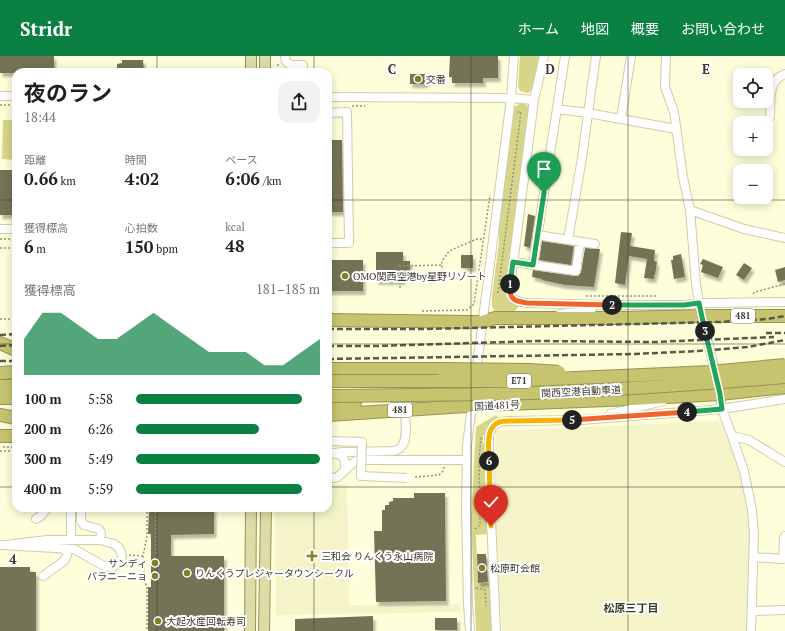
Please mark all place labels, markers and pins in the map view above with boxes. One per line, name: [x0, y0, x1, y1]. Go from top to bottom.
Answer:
place label: 交番: [426, 73, 446, 86]
marker: 交番: [413, 74, 423, 84]
pin: [527, 152, 561, 193]
place label: OMO関西空港by星野リゾート: [353, 270, 487, 283]
marker: OMO関西空港by星野リゾート: [340, 271, 350, 281]
pin: 1: [500, 274, 520, 294]
pin: 2: [602, 295, 622, 315]
pin: 3: [695, 321, 715, 341]
pin: 4: [677, 402, 697, 422]
pin: 5: [562, 410, 582, 430]
pin: 6: [479, 451, 499, 471]
pin: [474, 485, 508, 526]
marker: 三和会 りんくう永山病院: [306, 550, 318, 562]
place label: 三和会 りんくう永山病院: [321, 550, 433, 563]
place label: サンディ: [108, 557, 147, 570]
marker: サンディ: [150, 558, 160, 568]
place label: 松原町会館: [490, 562, 540, 575]
marker: 松原町会館: [477, 563, 487, 573]
place label: りんくうプレジャータウンシークル: [195, 567, 354, 580]
marker: りんくうプレジャータウンシークル: [182, 568, 192, 578]
place label: パラニーニョ: [87, 570, 147, 583]
marker: パラニーニョ: [150, 571, 160, 581]
place label: 大起水産回転寿司: [166, 615, 246, 628]
marker: 大起水産回転寿司: [153, 616, 163, 626]

